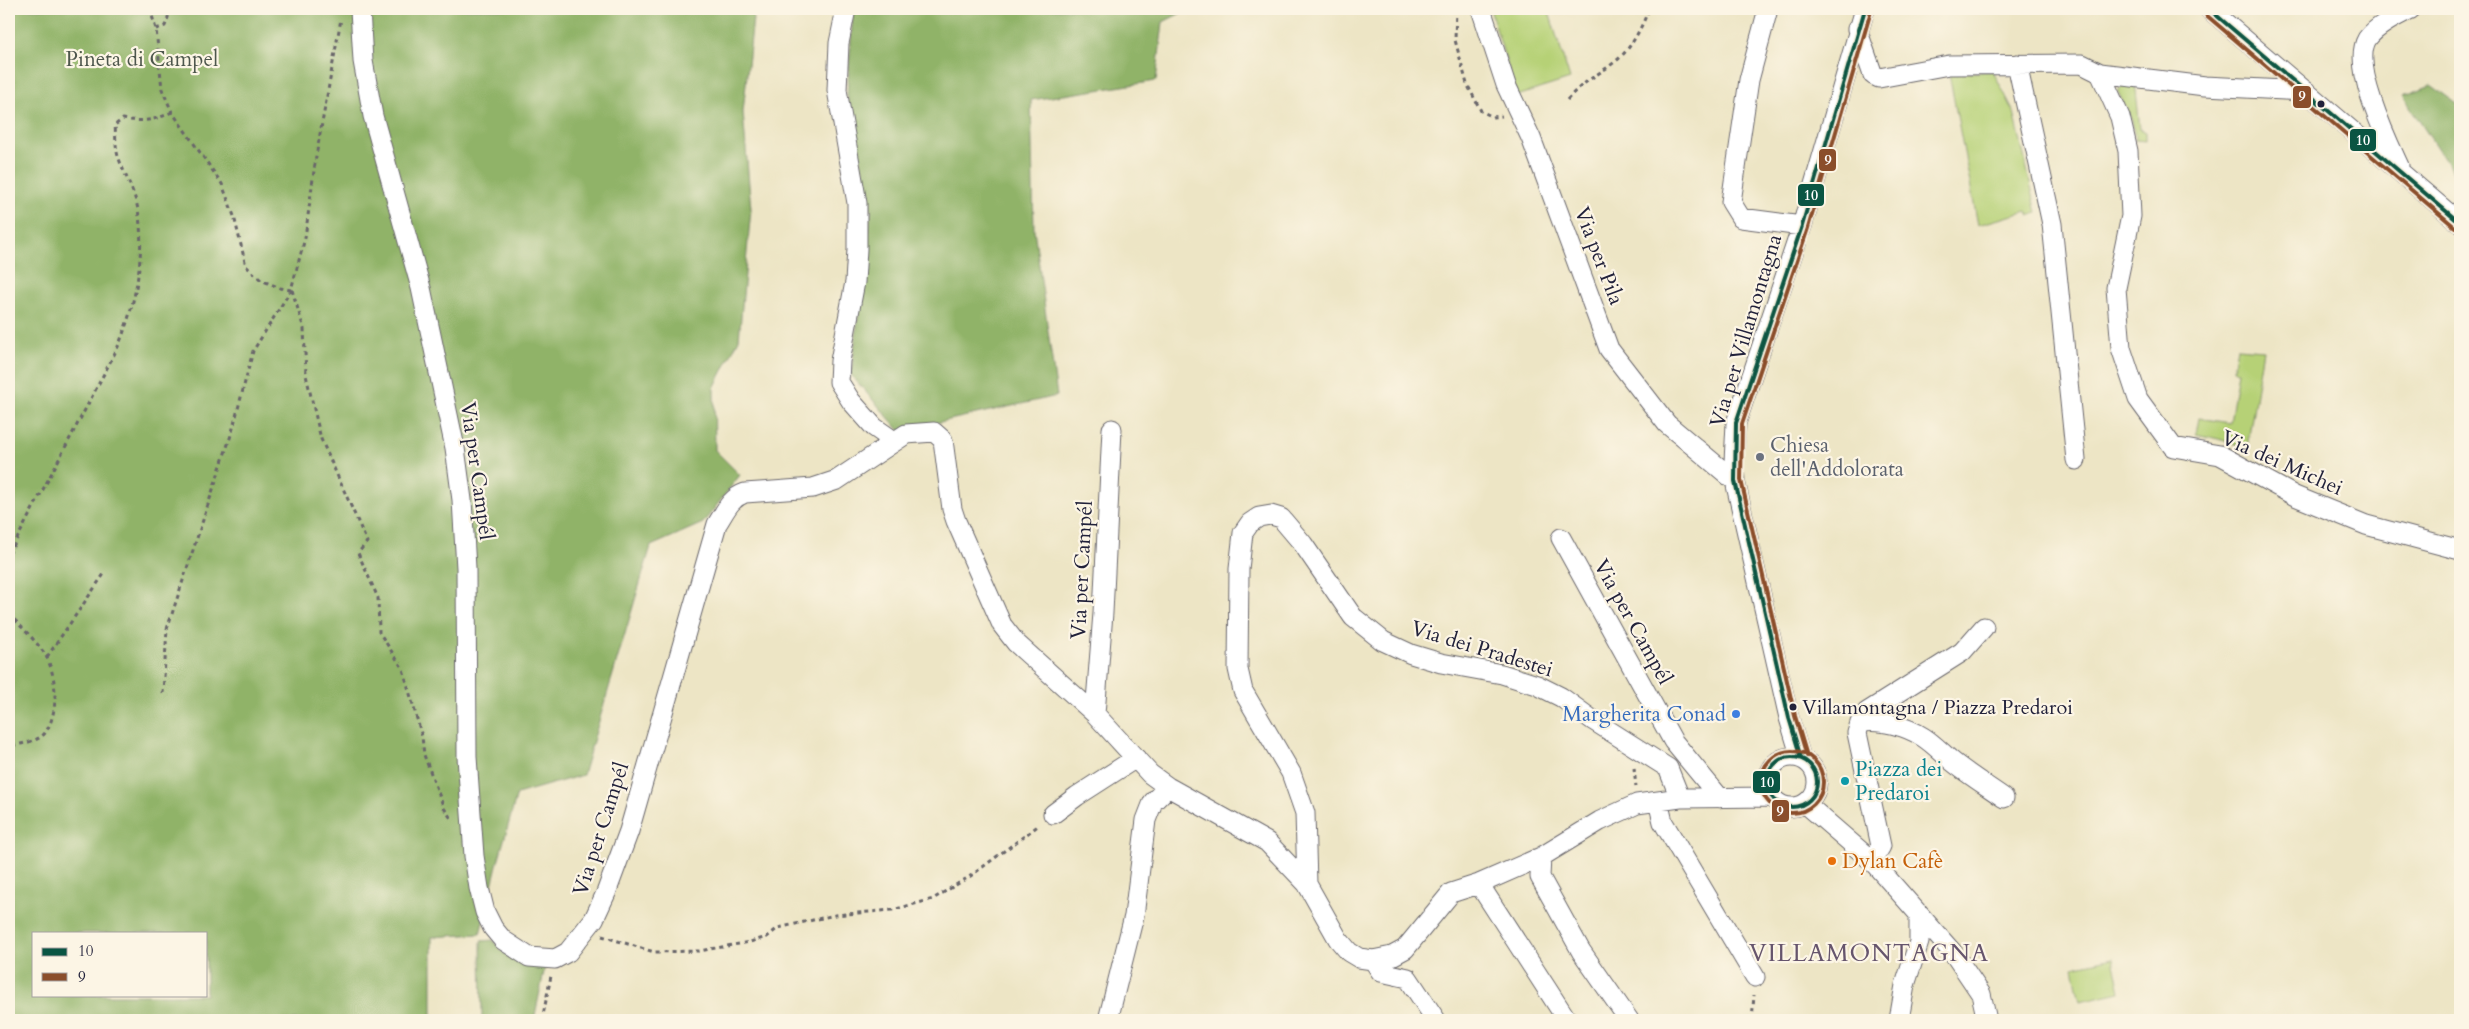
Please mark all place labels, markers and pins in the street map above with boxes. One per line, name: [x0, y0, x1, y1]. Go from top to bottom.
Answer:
unlabelled marker: [2316, 99, 2326, 109]
place label: Chiesa dell'Addolorata: [1770, 431, 1904, 484]
marker: Chiesa dell'Addolorata: [1754, 451, 1766, 463]
place label: Villamontagna / Piazza Predaroi: [1802, 694, 2073, 721]
place label: Margherita Conad: [1562, 700, 1726, 729]
marker: Villamontagna / Piazza Predaroi: [1788, 702, 1798, 712]
marker: Margherita Conad: [1730, 708, 1742, 720]
place label: Piazza dei Predaroi: [1855, 755, 1943, 808]
marker: Piazza dei Predaroi: [1839, 775, 1851, 787]
place label: Dylan Cafè: [1842, 847, 1943, 876]
marker: Dylan Cafè: [1826, 855, 1838, 867]

